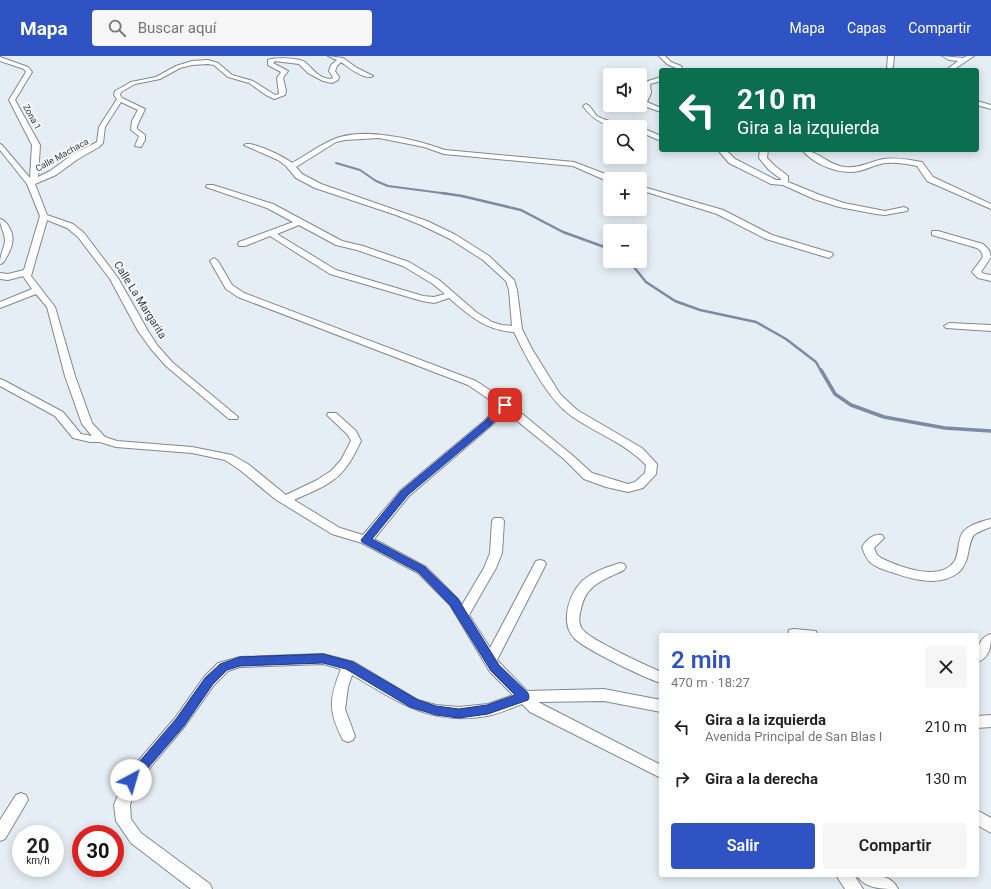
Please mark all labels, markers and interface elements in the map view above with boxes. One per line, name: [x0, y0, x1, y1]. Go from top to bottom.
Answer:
search box: [92, 10, 372, 46]
text: Mapa: [20, 17, 68, 40]
icon: search: [106, 17, 128, 39]
text: Buscar aquí: [138, 19, 217, 37]
text: Mapa: [790, 20, 825, 36]
text: Capas: [847, 20, 886, 36]
text: Compartir: [908, 20, 971, 36]
map controls: [603, 68, 647, 268]
button: sound: [603, 68, 647, 112]
text: 210 m: [737, 83, 816, 116]
icon: left: [671, 84, 723, 136]
street label: Zona 1: [21, 103, 43, 131]
text: Gira a la izquierda: [737, 117, 880, 138]
button: search: [603, 120, 647, 164]
street label: Calle Machaca: [34, 136, 90, 174]
button: +: [603, 172, 647, 216]
button: −: [603, 224, 647, 268]
street label: Calle La Margarita: [111, 259, 169, 341]
pin: [488, 388, 522, 422]
icon: arrive: [494, 394, 516, 416]
text: 2 min: [671, 646, 731, 674]
button: close: [925, 646, 967, 688]
text: 470 m · 18:27: [671, 675, 750, 690]
text: Gira a la izquierda: [705, 711, 826, 729]
icon: left: [671, 716, 693, 738]
text: 210 m: [925, 718, 967, 736]
text: Avenida Principal de San Blas I: [705, 729, 882, 744]
position arrow: [110, 759, 152, 801]
icon: right: [671, 768, 693, 790]
text: Gira a la derecha: [705, 770, 818, 788]
text: 130 m: [925, 770, 967, 788]
button: Salir: [671, 823, 815, 869]
button: Compartir: [823, 823, 967, 869]
speed limit sign: 30: [72, 825, 124, 877]
text: 20: [27, 834, 49, 858]
text: km/h: [26, 855, 50, 866]

